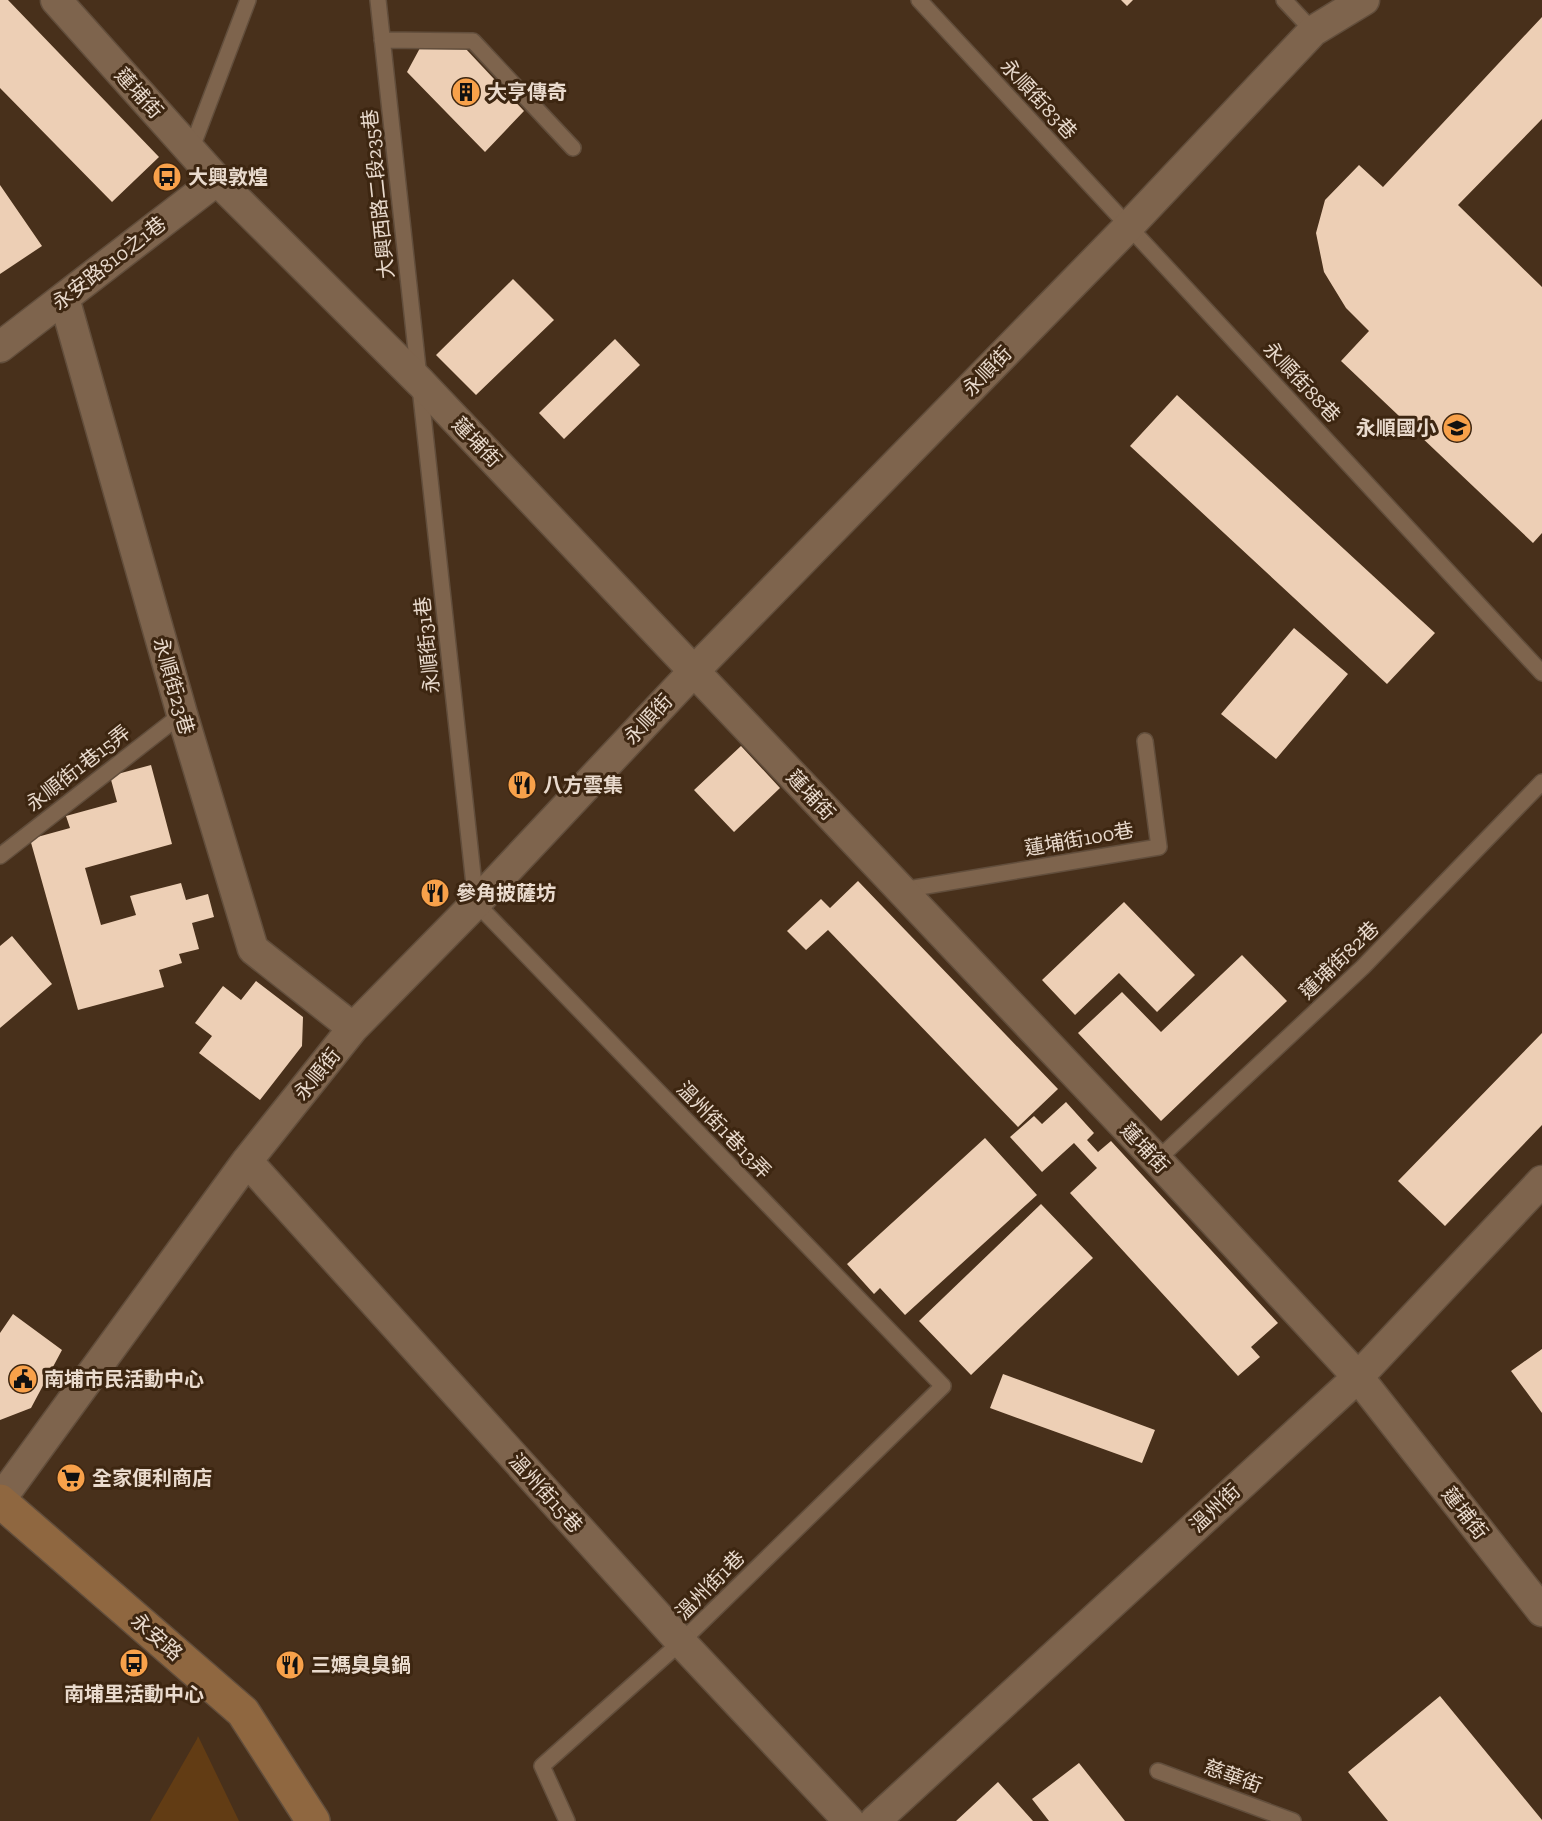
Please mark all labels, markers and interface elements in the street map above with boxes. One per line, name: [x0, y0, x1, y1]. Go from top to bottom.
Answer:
street label: 永順街83巷: [996, 54, 1082, 144]
street label: 蓮埔街: [110, 63, 168, 123]
building icon: 大亨傳奇: [450, 76, 482, 108]
place label: 大亨傳奇: [487, 80, 567, 104]
street label: 大興西路二段235巷: [357, 108, 399, 280]
bus stop icon: 大興敦煌: [151, 161, 183, 193]
place label: 大興敦煌: [188, 165, 268, 189]
street label: 永安路810之1巷: [47, 211, 171, 315]
street label: 永順街88巷: [1259, 337, 1345, 427]
street label: 永順街: [958, 341, 1016, 401]
street label: 蓮埔街: [448, 412, 506, 472]
school or university icon: 永順國小: [1441, 412, 1473, 444]
place label: 永順國小: [1356, 416, 1436, 440]
street label: 永順街31巷: [410, 595, 444, 695]
street label: 永順街23巷: [149, 635, 199, 737]
street label: 永順街: [619, 689, 677, 749]
street label: 永順街1巷15弄: [21, 720, 135, 816]
street label: 蓮埔街: [782, 765, 840, 825]
restaurant icon: 八方雲集: [506, 769, 538, 801]
place label: 八方雲集: [543, 773, 623, 797]
street label: 蓮埔街100巷: [1022, 818, 1136, 860]
restaurant icon: 參角披薩坊: [419, 877, 451, 909]
place label: 參角披薩坊: [456, 881, 556, 905]
street label: 蓮埔街82巷: [1294, 916, 1384, 1004]
street label: 永順街: [289, 1043, 345, 1105]
street label: 溫州街1巷13弄: [672, 1077, 776, 1183]
street label: 蓮埔街: [1116, 1118, 1174, 1178]
public building icon: 南埔市民活動中心: [7, 1363, 39, 1395]
place label: 南埔市民活動中心: [44, 1367, 204, 1391]
street label: 溫州街15巷: [504, 1449, 588, 1537]
supermarket icon: 全家便利商店: [55, 1462, 87, 1494]
place label: 全家便利商店: [92, 1466, 212, 1490]
street label: 溫州街: [1185, 1479, 1245, 1537]
street label: 蓮埔街: [1437, 1482, 1493, 1544]
street label: 溫州街1巷: [671, 1546, 749, 1624]
street label: 永安路: [126, 1608, 188, 1666]
bus stop icon: 南埔里活動中心: [118, 1647, 150, 1679]
restaurant icon: 三媽臭臭鍋: [274, 1649, 306, 1681]
place label: 三媽臭臭鍋: [311, 1653, 411, 1677]
place label: 南埔里活動中心: [64, 1682, 204, 1706]
street label: 慈華街: [1201, 1754, 1265, 1798]

